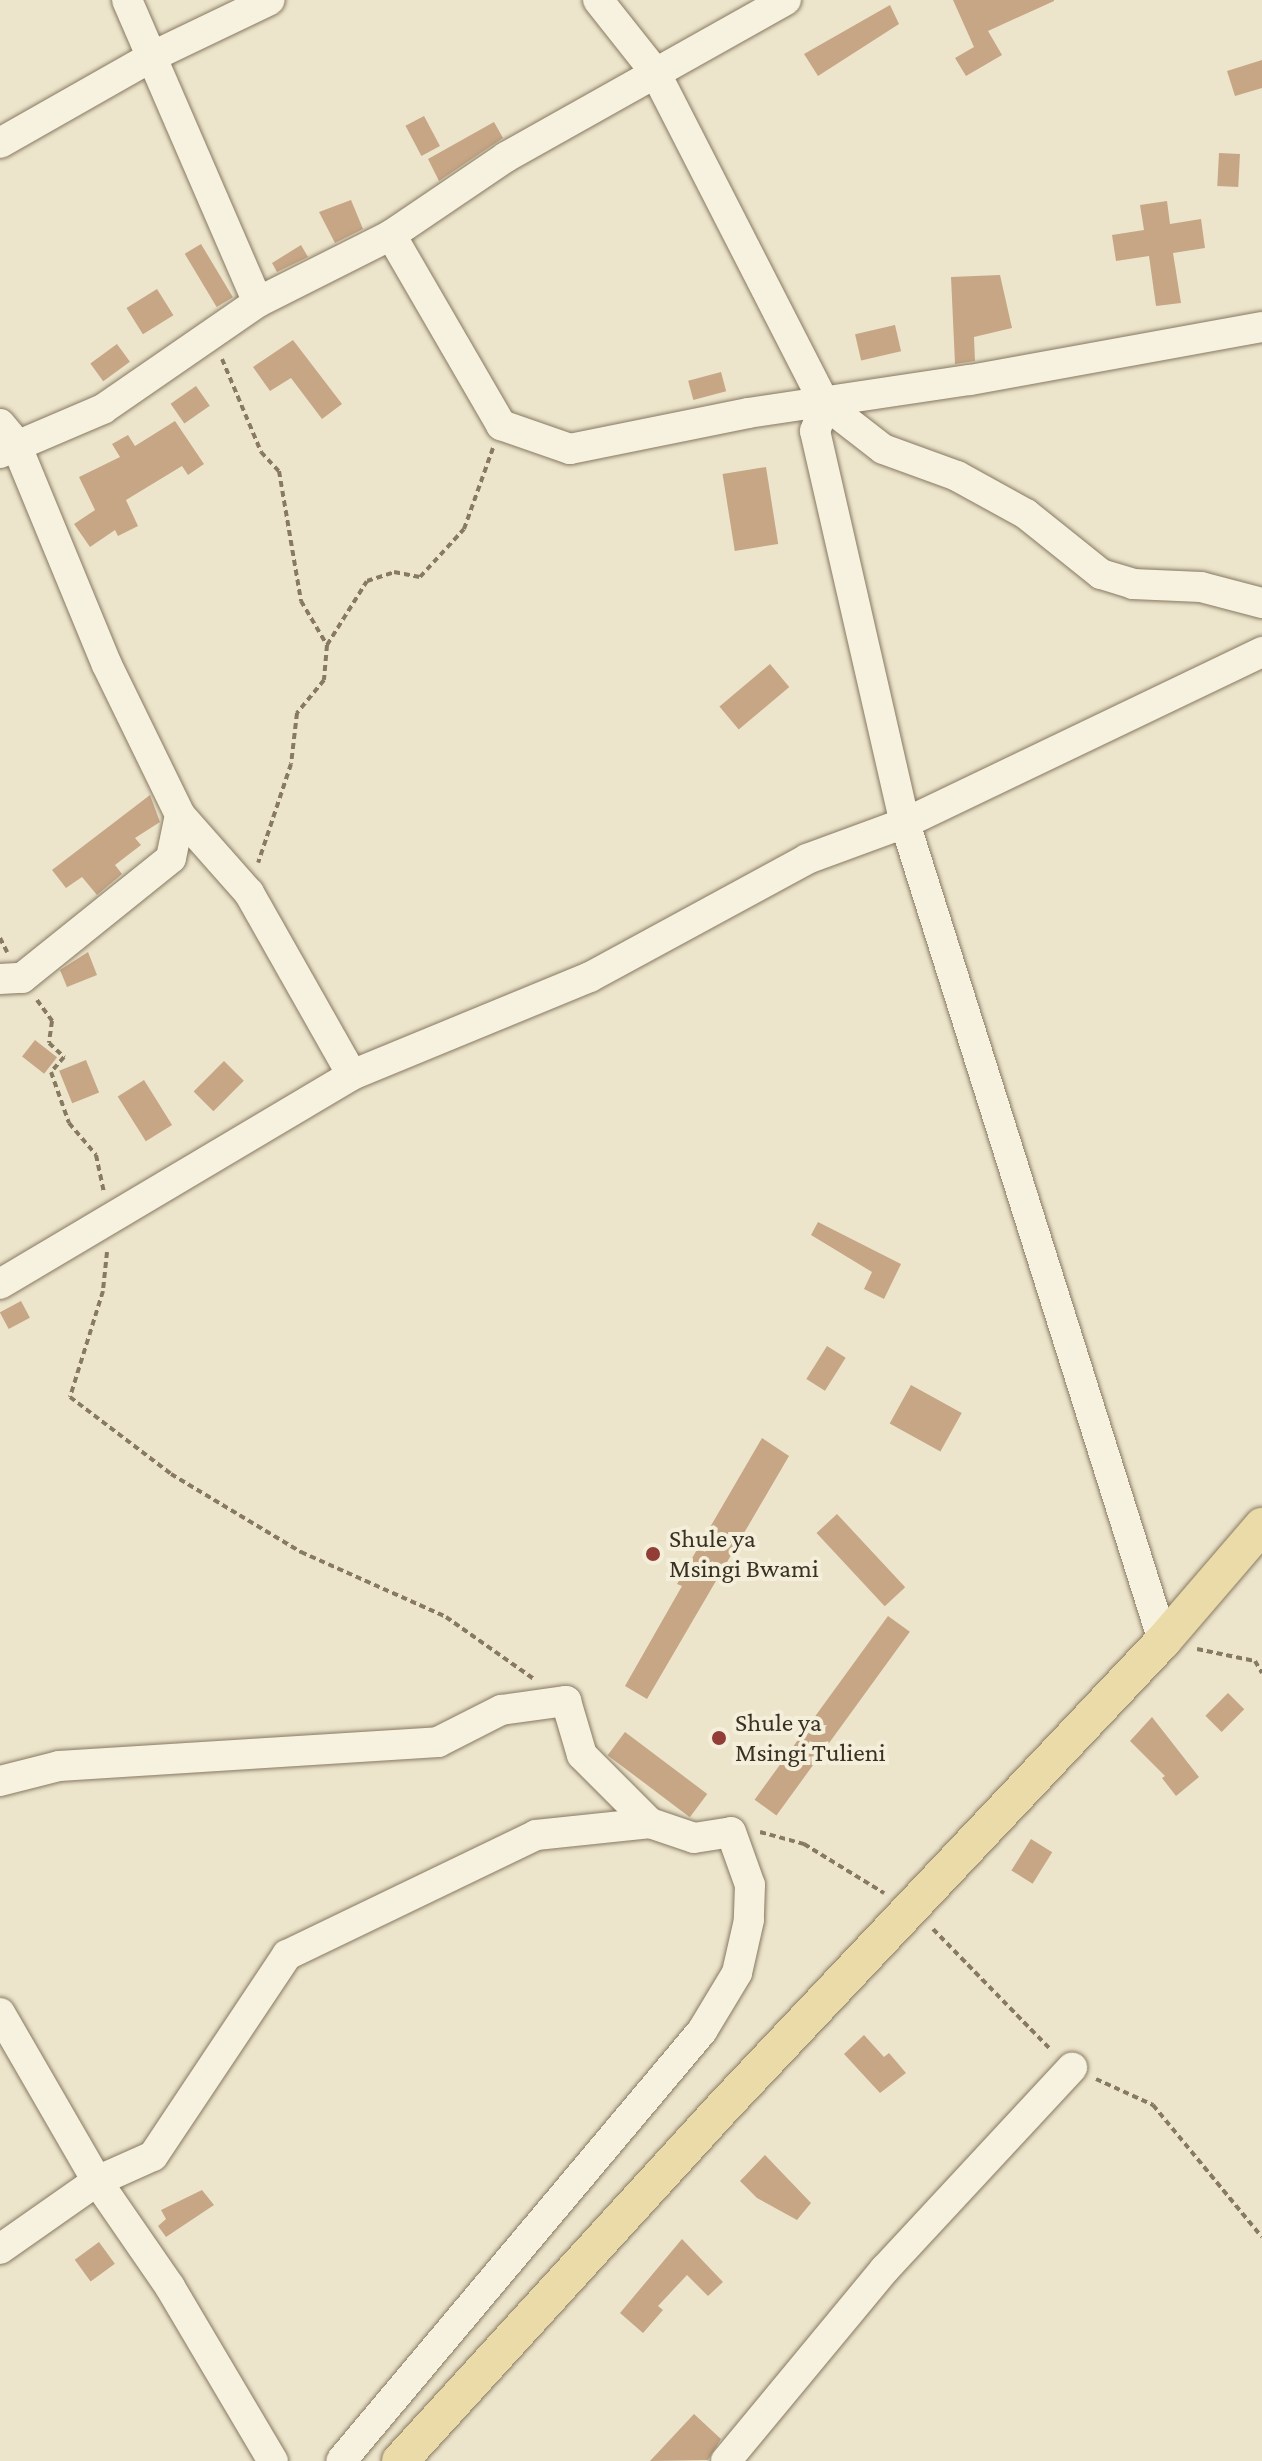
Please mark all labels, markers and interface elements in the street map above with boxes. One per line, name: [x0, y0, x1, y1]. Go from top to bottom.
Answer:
place label: Shule ya Msingi Bwami: [669, 1523, 819, 1584]
marker: Shule ya Msingi Bwami: [644, 1545, 662, 1563]
place label: Shule ya Msingi Tulieni: [735, 1707, 885, 1768]
marker: Shule ya Msingi Tulieni: [710, 1729, 728, 1747]

